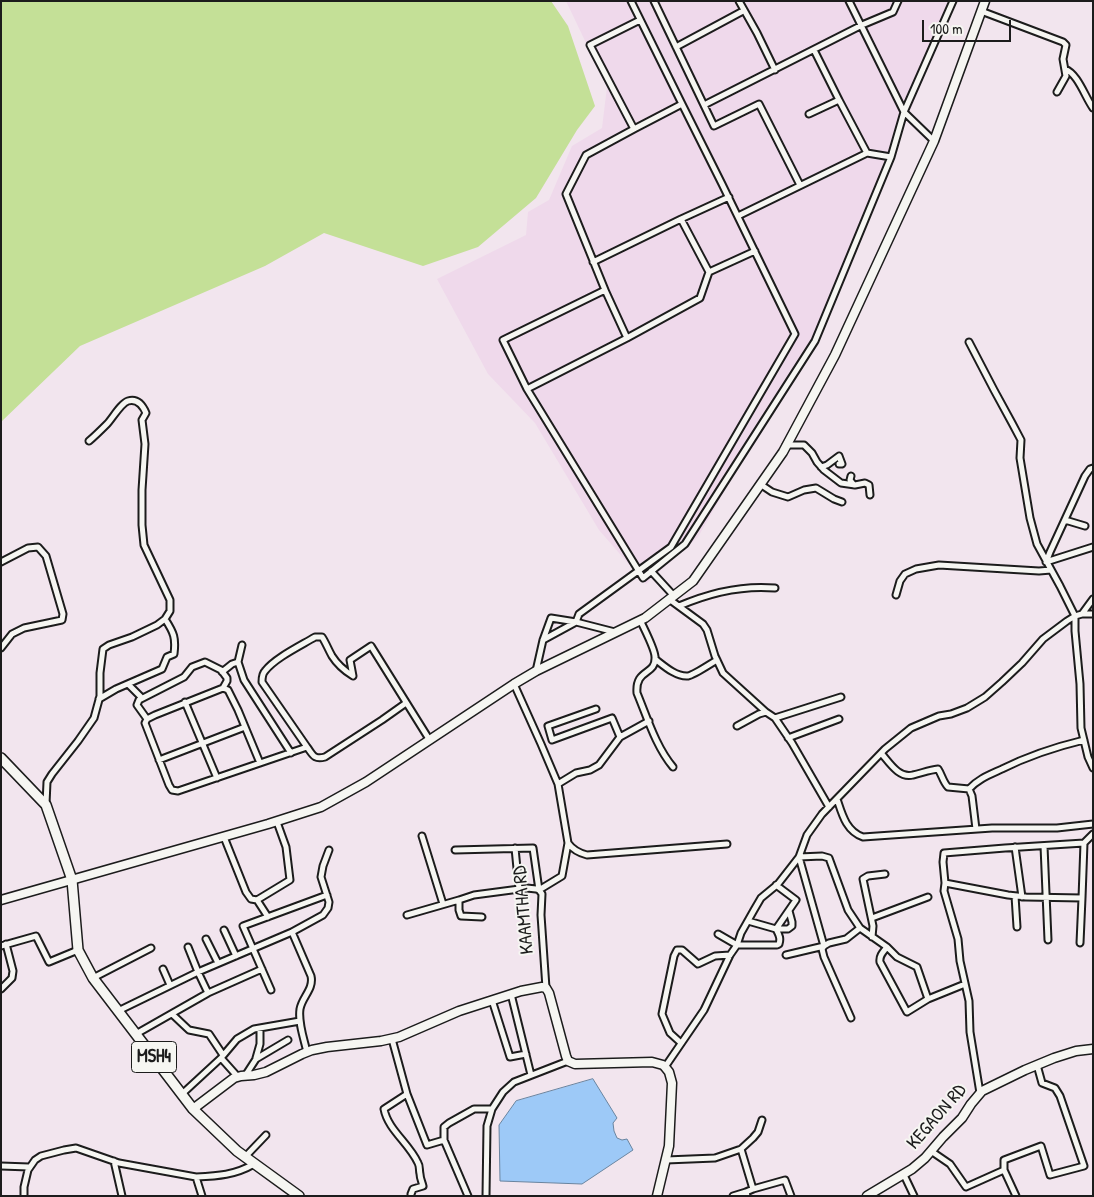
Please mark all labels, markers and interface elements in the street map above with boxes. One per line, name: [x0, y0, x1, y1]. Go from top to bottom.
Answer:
scale bar: [924, 10, 1013, 42]
text: 100 m: [930, 18, 963, 39]
street label: KAAMTHA RD: [509, 865, 539, 955]
road number: MSH4: [132, 1042, 176, 1072]
street label: KEGAON RD: [902, 1080, 972, 1154]

